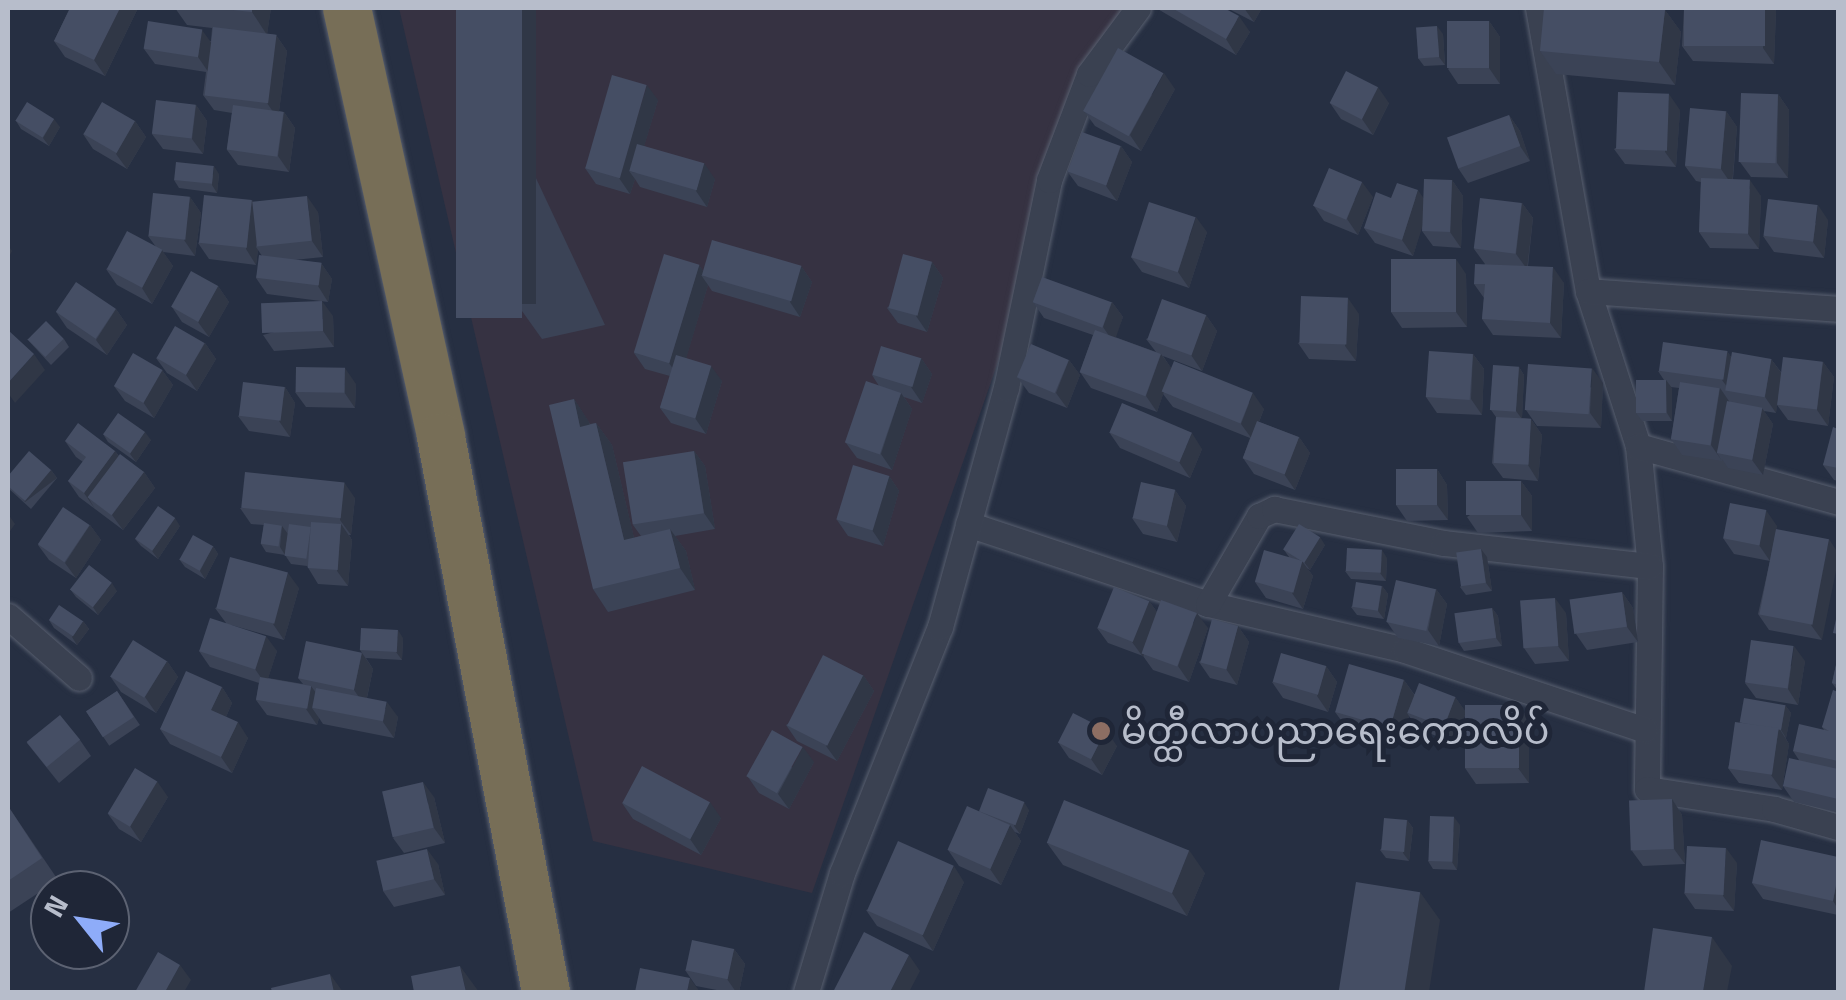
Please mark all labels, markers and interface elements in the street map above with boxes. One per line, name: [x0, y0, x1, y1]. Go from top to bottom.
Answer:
place label: မိတ္ထီလာပညာရေးကောလိပ်: [1121, 708, 1549, 754]
marker: မိတ္ထီလာပညာရေးကောလိပ်: [1090, 720, 1112, 742]
north arrow: [30, 870, 130, 970]
text: N: [32, 887, 79, 925]

